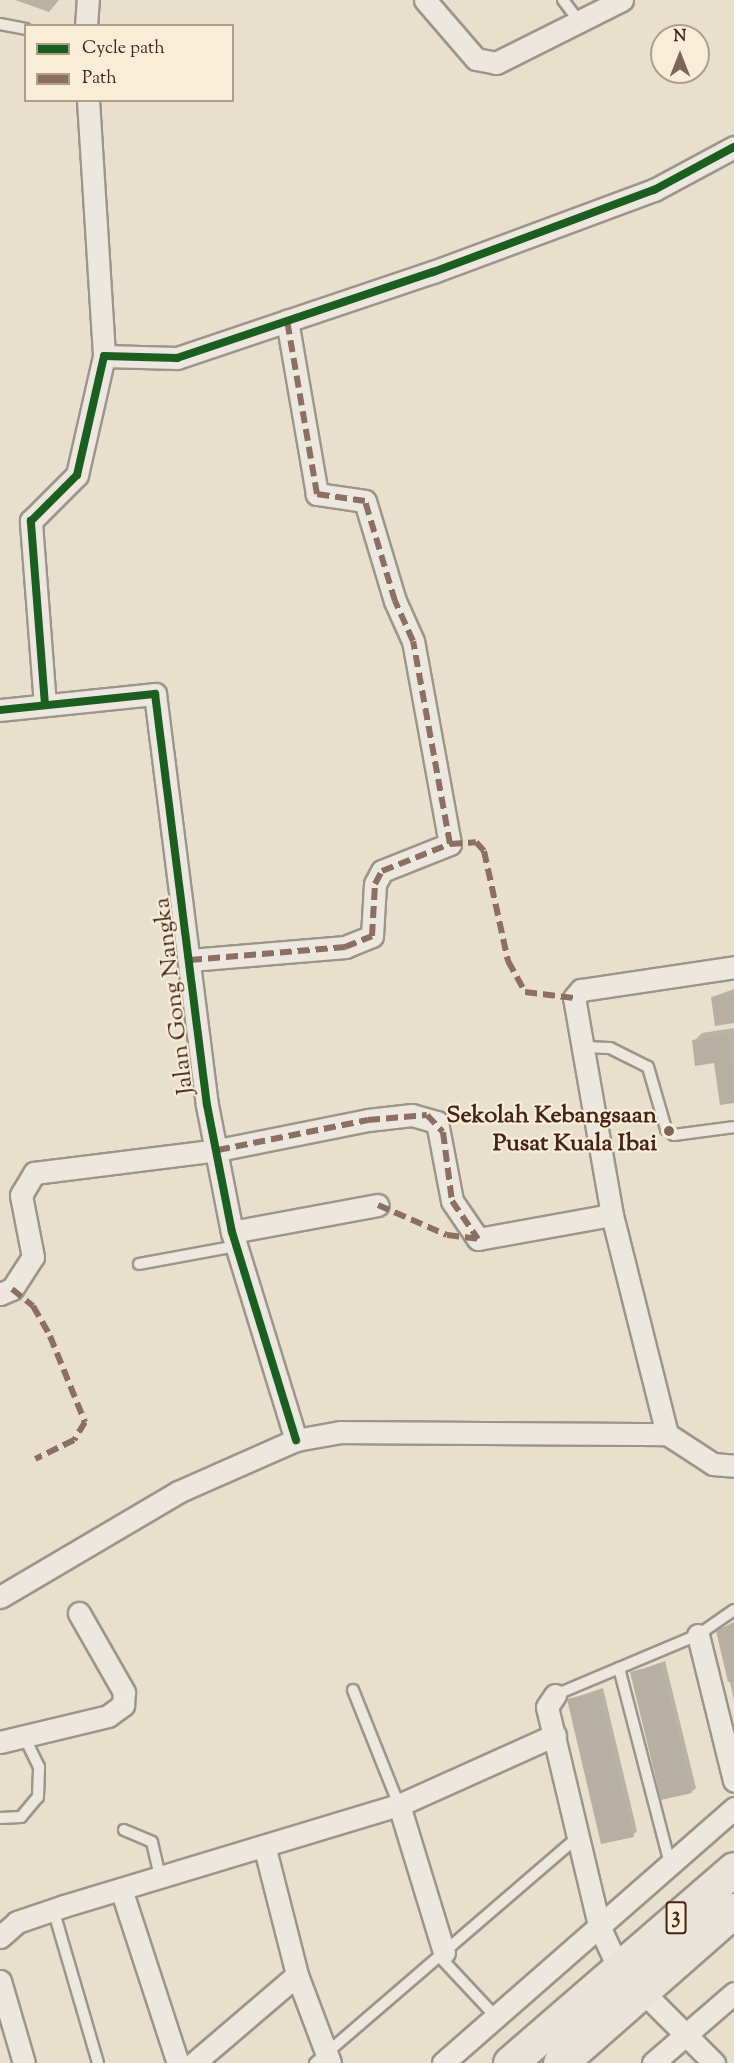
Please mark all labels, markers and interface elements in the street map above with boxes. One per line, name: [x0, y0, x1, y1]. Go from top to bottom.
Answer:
legend: [24, 24, 234, 102]
north arrow: [650, 24, 710, 84]
text: N: [674, 26, 686, 49]
text: Cycle path: [82, 36, 165, 62]
text: Path: [82, 66, 117, 92]
street label: Jalan Gong Nangka: [149, 896, 201, 1096]
place label: Sekolah Kebangsaan Pusat Kuala Ibai: [446, 1103, 657, 1159]
marker: Sekolah Kebangsaan Pusat Kuala Ibai: [662, 1124, 676, 1138]
road number: 3: [666, 1899, 686, 1937]

